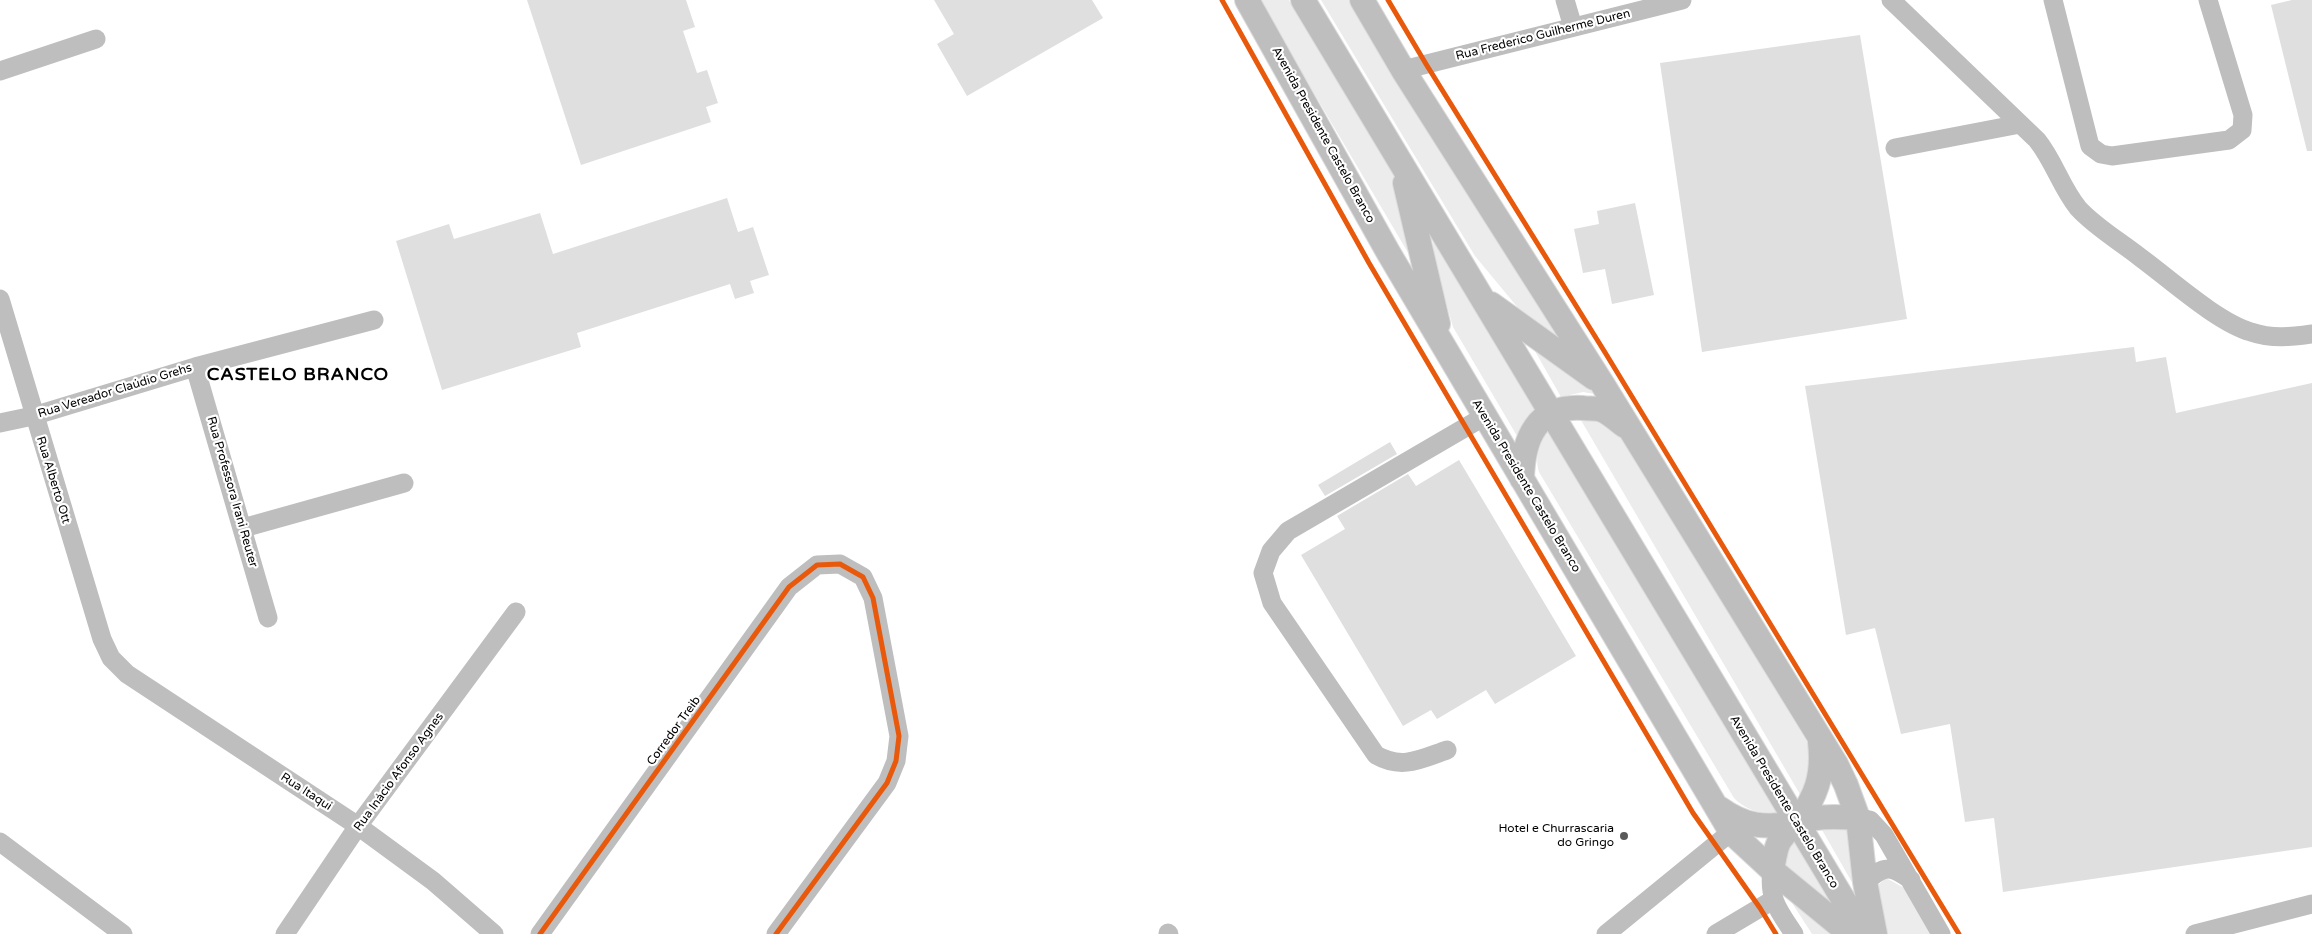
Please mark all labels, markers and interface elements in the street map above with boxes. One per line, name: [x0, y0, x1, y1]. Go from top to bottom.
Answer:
street label: Rua Frederico Guilherme Duren: [1454, 6, 1632, 64]
street label: Avenida Presidente Castelo Branco: [1268, 44, 1378, 226]
street label: Rua Vereador Claúdio Grehs: [36, 361, 194, 421]
district label: CASTELO BRANCO: [205, 364, 391, 386]
street label: Avenida Presidente Castelo Branco: [1469, 397, 1583, 575]
street label: Rua Professora Irani Reuter: [204, 415, 260, 569]
street label: Rua Alberto Ott: [33, 435, 73, 525]
street label: Corredor Treib: [644, 694, 704, 768]
street label: Rua Inácio Afonso Agnes: [351, 710, 447, 834]
street label: Avenida Presidente Castelo Branco: [1727, 713, 1841, 891]
street label: Rua Itaqui: [278, 770, 334, 814]
place label: Hotel e Churrascaria do Gringo: [1498, 822, 1614, 850]
marker: Hotel e Churrascaria do Gringo: [1618, 830, 1630, 842]

